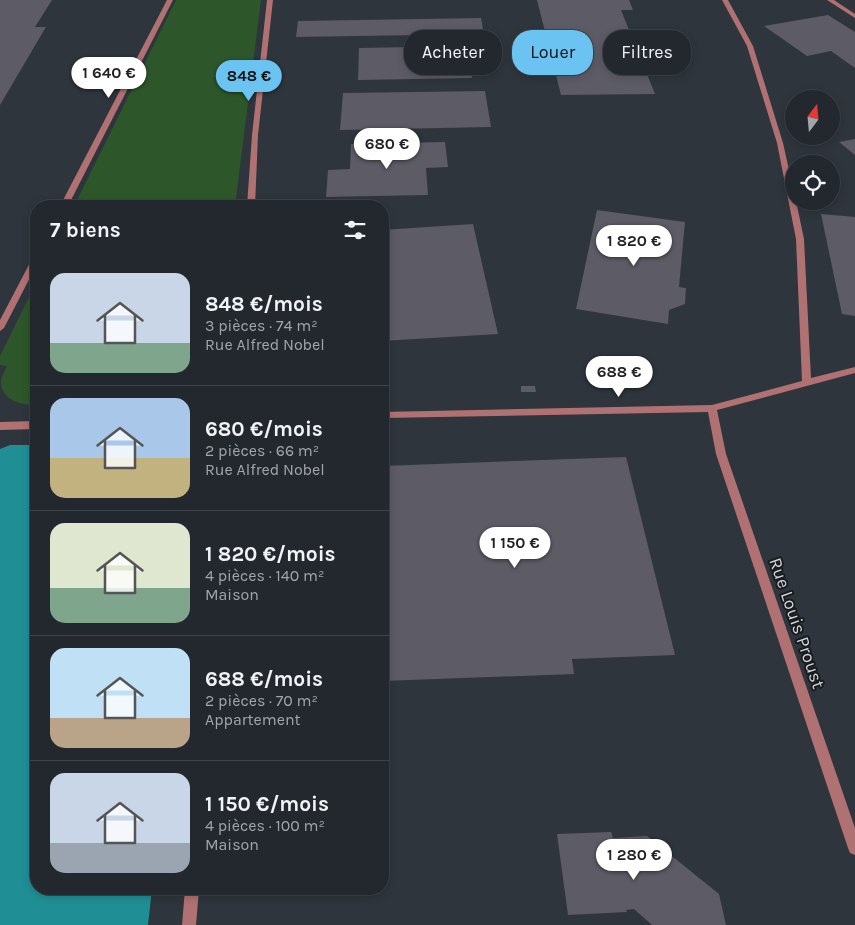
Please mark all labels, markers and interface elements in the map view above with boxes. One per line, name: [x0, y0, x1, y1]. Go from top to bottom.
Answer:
chip: Acheter: [404, 30, 502, 75]
chip: Louer: [512, 30, 593, 75]
chip: Filtres: [603, 30, 691, 75]
pin: 1 640 €: [63, 56, 155, 99]
pin: 848 €: [214, 59, 284, 102]
text: 1 640 €: [82, 63, 136, 82]
text: 848 €: [227, 66, 271, 85]
north arrow: [785, 90, 840, 145]
map controls: [785, 90, 840, 210]
pin: 680 €: [352, 128, 422, 170]
text: 680 €: [365, 134, 409, 153]
button: locate: [785, 155, 840, 210]
icon: filters: [341, 216, 369, 244]
text: 7 biens: [50, 218, 121, 242]
pin: 1 820 €: [588, 224, 680, 267]
text: 1 820 €: [607, 231, 661, 250]
text: 848 €/mois: [205, 292, 323, 316]
icon: home: [90, 293, 150, 353]
text: 3 pièces · 74 m²: [205, 316, 318, 335]
text: Rue Alfred Nobel: [205, 335, 325, 354]
pin: 688 €: [584, 356, 654, 398]
text: 688 €: [597, 362, 641, 381]
text: 680 €/mois: [205, 417, 323, 441]
icon: home: [90, 418, 150, 478]
text: 2 pièces · 66 m²: [205, 441, 319, 460]
text: Rue Alfred Nobel: [205, 460, 325, 479]
pin: 1 150 €: [469, 526, 561, 569]
text: 1 150 €: [490, 533, 540, 552]
text: 1 820 €/mois: [205, 542, 336, 566]
icon: home: [90, 543, 150, 603]
street label: Rue Louis Proust: [764, 555, 830, 692]
text: 4 pièces · 140 m²: [205, 566, 324, 585]
text: Maison: [205, 585, 259, 604]
text: 688 €/mois: [205, 667, 323, 691]
icon: home: [90, 668, 150, 728]
text: 2 pièces · 70 m²: [205, 691, 318, 710]
text: Appartement: [205, 710, 301, 729]
text: 1 150 €/mois: [205, 792, 329, 816]
icon: home: [90, 793, 150, 853]
text: 4 pièces · 100 m²: [205, 816, 325, 835]
text: Maison: [205, 835, 259, 854]
pin: 1 280 €: [588, 838, 680, 881]
text: 1 280 €: [607, 845, 661, 864]

